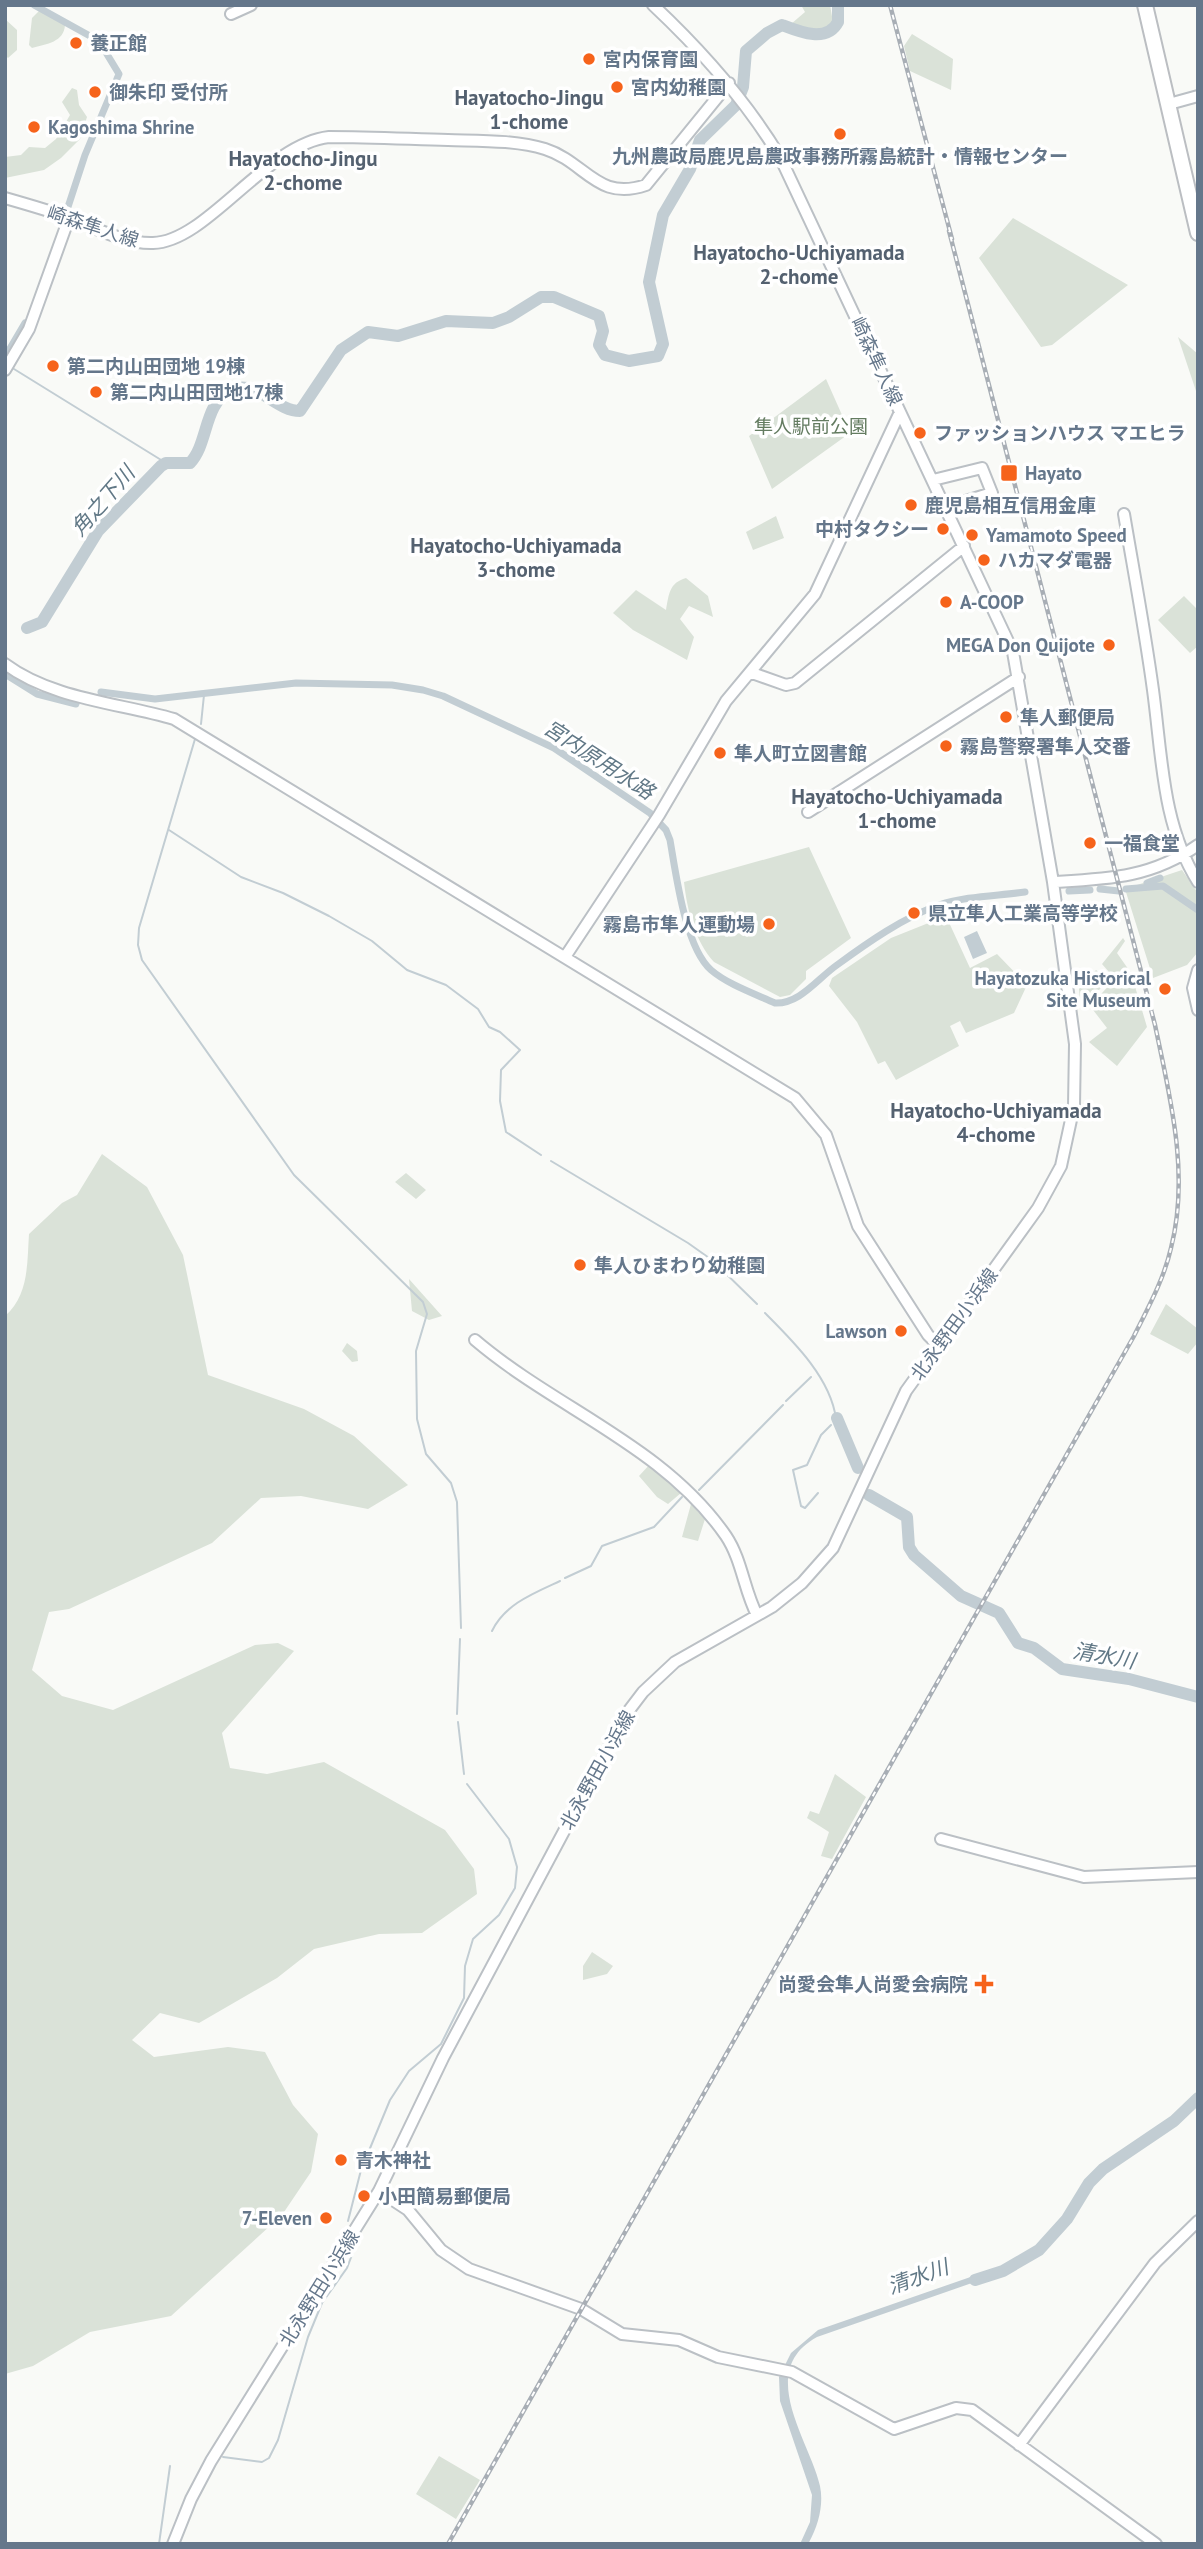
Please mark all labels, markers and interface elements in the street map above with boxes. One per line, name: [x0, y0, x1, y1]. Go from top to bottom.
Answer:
place label: 養正館: [90, 31, 147, 55]
marker: 養正館: [68, 35, 84, 51]
place label: 宮内保育園: [603, 47, 698, 71]
marker: 宮内保育園: [581, 51, 597, 67]
place label: 宮内幼稚園: [631, 75, 726, 99]
marker: 宮内幼稚園: [609, 79, 625, 95]
place label: 御朱印 受付所: [109, 80, 228, 104]
marker: 御朱印 受付所: [87, 84, 103, 100]
district label: Hayatocho-Jingu 1-chome: [454, 84, 604, 135]
place label: Kagoshima Shrine: [48, 115, 194, 139]
marker: Kagoshima Shrine: [26, 119, 42, 135]
marker: 九州農政局鹿児島農政事務所霧島統計・情報センター: [832, 126, 848, 142]
place label: 九州農政局鹿児島農政事務所霧島統計・情報センター: [612, 144, 1068, 168]
district label: Hayatocho-Jingu 2-chome: [228, 145, 378, 196]
street label: 崎森隼人線: [44, 200, 142, 252]
district label: Hayatocho-Uchiyamada 2-chome: [693, 239, 905, 290]
street label: 崎森隼人線: [846, 313, 908, 409]
place label: 第二内山田団地 19棟: [67, 354, 245, 378]
marker: 第二内山田団地 19棟: [45, 358, 61, 374]
place label: 第二内山田団地17棟: [110, 380, 284, 404]
marker: 第二内山田団地17棟: [88, 384, 104, 400]
park label: 隼人駅前公園: [754, 414, 868, 438]
place label: ファッションハウス マエヒラ: [934, 421, 1186, 445]
marker: ファッションハウス マエヒラ: [912, 425, 928, 441]
water label: 角之下川: [65, 459, 142, 541]
place label: Hayato: [1025, 461, 1082, 485]
marker: Hayato: [999, 463, 1019, 483]
place label: 鹿児島相互信用金庫: [925, 493, 1096, 517]
marker: 鹿児島相互信用金庫: [903, 497, 919, 513]
place label: 中村タクシー: [815, 517, 929, 541]
marker: 中村タクシー: [935, 521, 951, 537]
place label: Yamamoto Speed: [985, 523, 1127, 547]
marker: Yamamoto Speed: [964, 527, 980, 543]
district label: Hayatocho-Uchiyamada 3-chome: [410, 532, 622, 583]
place label: ハカマダ電器: [998, 548, 1112, 572]
marker: ハカマダ電器: [976, 552, 992, 568]
place label: A-COOP: [960, 590, 1024, 614]
marker: A-COOP: [938, 594, 954, 610]
place label: MEGA Don Quijote: [946, 633, 1095, 657]
marker: MEGA Don Quijote: [1101, 637, 1117, 653]
place label: 隼人郵便局: [1020, 705, 1115, 729]
marker: 隼人郵便局: [998, 709, 1014, 725]
water label: 宮内原用水路: [539, 714, 661, 806]
place label: 霧島警察署隼人交番: [960, 734, 1131, 758]
marker: 霧島警察署隼人交番: [938, 738, 954, 754]
place label: 隼人町立図書館: [734, 741, 867, 765]
marker: 隼人町立図書館: [712, 745, 728, 761]
district label: Hayatocho-Uchiyamada 1-chome: [791, 783, 1003, 834]
place label: 一福食堂: [1104, 831, 1180, 855]
marker: 一福食堂: [1082, 835, 1098, 851]
place label: 県立隼人工業高等学校: [928, 901, 1118, 925]
marker: 県立隼人工業高等学校: [906, 905, 922, 921]
place label: 霧島市隼人運動場: [603, 912, 755, 936]
marker: 霧島市隼人運動場: [761, 916, 777, 932]
place label: Hayatozuka Historical Site Museum: [974, 966, 1151, 1012]
marker: Hayatozuka Historical Site Museum: [1157, 981, 1173, 997]
district label: Hayatocho-Uchiyamada 4-chome: [890, 1097, 1102, 1148]
place label: 隼人ひまわり幼稚園: [594, 1253, 765, 1277]
marker: 隼人ひまわり幼稚園: [572, 1257, 588, 1273]
street label: 北永野田小浜線: [905, 1263, 1003, 1385]
place label: Lawson: [826, 1319, 887, 1343]
marker: Lawson: [893, 1323, 909, 1339]
water label: 清水川: [1071, 1637, 1139, 1675]
street label: 北永野田小浜線: [554, 1706, 640, 1834]
place label: 尚愛会隼人尚愛会病院: [778, 1972, 968, 1996]
marker: 尚愛会隼人尚愛会病院: [974, 1974, 994, 1994]
place label: 青木神社: [355, 2148, 431, 2172]
marker: 青木神社: [333, 2152, 349, 2168]
place label: 小田簡易郵便局: [378, 2184, 511, 2208]
marker: 小田簡易郵便局: [356, 2188, 372, 2204]
place label: 7-Eleven: [242, 2206, 312, 2230]
marker: 7-Eleven: [318, 2210, 334, 2226]
street label: 北永野田小浜線: [274, 2225, 364, 2351]
water label: 清水川: [884, 2252, 954, 2300]

